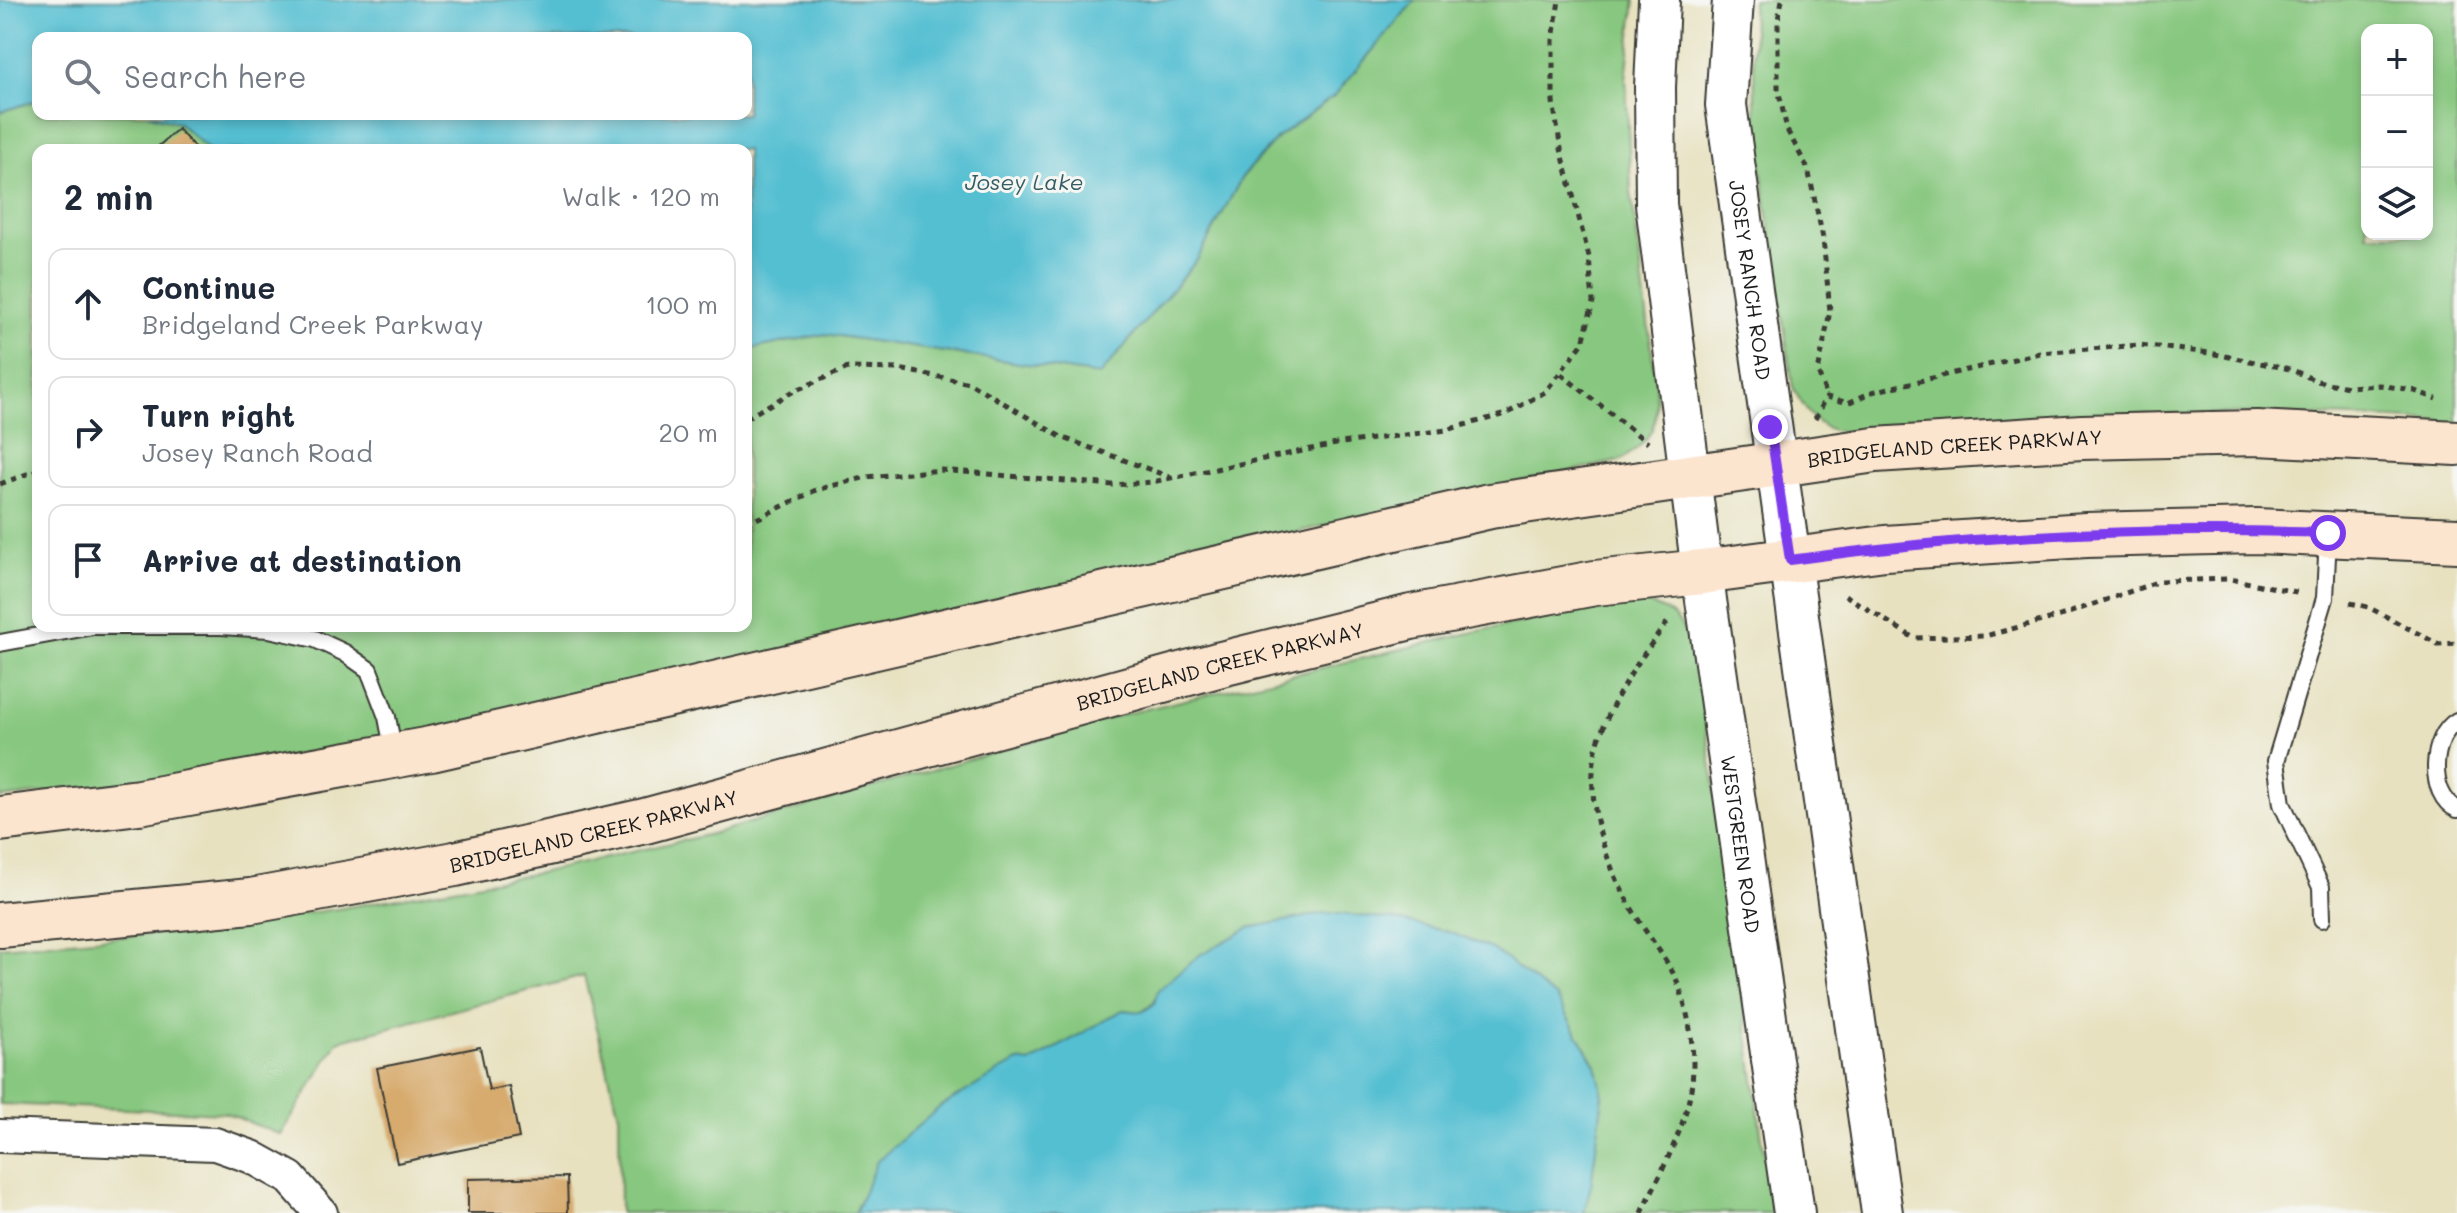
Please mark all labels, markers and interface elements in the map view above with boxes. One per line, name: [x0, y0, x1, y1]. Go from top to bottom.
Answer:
map controls: [2361, 24, 2433, 240]
button: +: [2361, 24, 2433, 96]
search box: [32, 32, 752, 120]
icon: search: [60, 54, 104, 98]
text: Search here: [124, 56, 307, 96]
button: −: [2361, 96, 2433, 168]
water label: Josey Lake: [965, 167, 1083, 196]
button: layers: [2361, 168, 2433, 240]
text: 2 min: [64, 174, 153, 219]
street label: JOSEY RANCH ROAD: [1724, 178, 1778, 382]
text: Walk · 120 m: [561, 179, 720, 213]
text: Continue: [142, 267, 275, 307]
icon: ahead: [66, 282, 110, 326]
text: 100 m: [645, 287, 718, 321]
text: Bridgeland Creek Parkway: [142, 307, 484, 341]
text: Turn right: [142, 395, 295, 435]
route end: [1752, 409, 1788, 445]
icon: right: [66, 410, 110, 454]
text: 20 m: [658, 415, 718, 449]
street label: BRIDGELAND CREEK PARKWAY: [1806, 424, 2102, 473]
text: Josey Ranch Road: [142, 435, 373, 469]
route start: [2310, 515, 2346, 551]
icon: arrive: [66, 538, 110, 582]
text: Arrive at destination: [142, 540, 462, 580]
street label: BRIDGELAND CREEK PARKWAY: [1074, 616, 1366, 716]
street label: WESTGREEN ROAD: [1715, 754, 1767, 935]
street label: BRIDGELAND CREEK PARKWAY: [447, 783, 741, 878]

